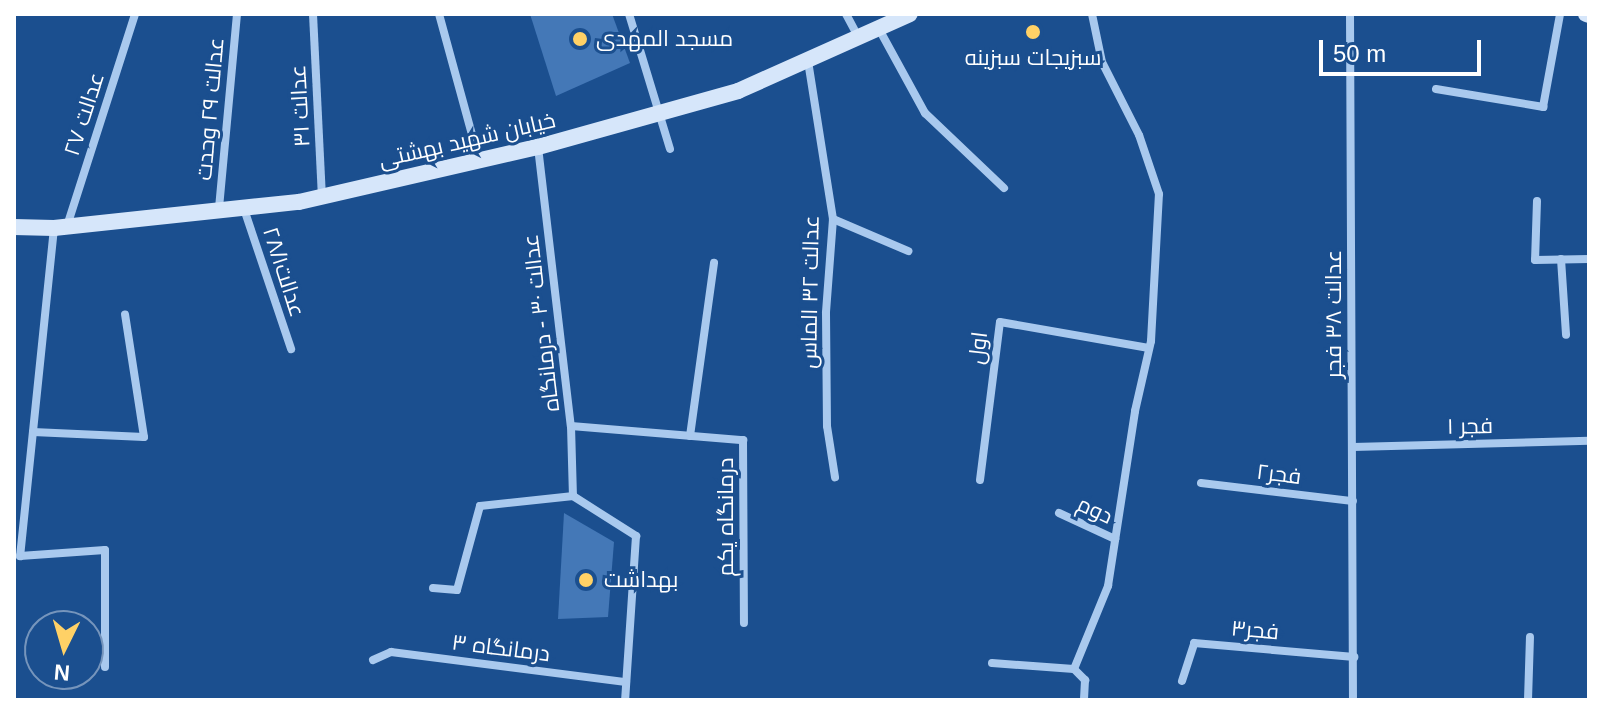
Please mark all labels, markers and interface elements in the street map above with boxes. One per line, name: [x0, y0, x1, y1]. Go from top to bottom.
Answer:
marker: سبزیجات سبزینه: [1024, 23, 1042, 41]
scale bar: [1323, 24, 1485, 74]
place label: مسجد المهدی: [596, 26, 733, 52]
marker: مسجد المهدی: [571, 30, 589, 48]
street label: عدالت ۲۹ وحدت: [191, 36, 229, 182]
text: 50 m: [1333, 40, 1386, 67]
place label: سبزیجات سبزینه: [965, 45, 1101, 71]
street label: عدالت ۳۱: [285, 64, 315, 148]
street label: عدالت ۲۷: [58, 69, 110, 159]
street label: خیابان شهید بهشتی: [376, 107, 558, 173]
street label: عدالت ۳۲ الماس: [795, 215, 825, 369]
street label: عدالت۲۸/۱: [257, 224, 311, 320]
street label: عدالت ۳۰ - درمانگاه: [517, 233, 565, 413]
street label: عدالت ۳۸ فجر: [1321, 250, 1347, 378]
street label: اول: [963, 330, 993, 366]
street label: فجر ۱: [1447, 412, 1493, 440]
street label: درمانگاه یکم: [713, 458, 739, 576]
street label: فجر۲: [1255, 458, 1303, 490]
street label: دوم: [1073, 490, 1117, 530]
place label: بهداشت: [604, 567, 678, 593]
marker: بهداشت: [575, 569, 597, 591]
north arrow: [24, 610, 104, 690]
street label: فجر۳: [1230, 615, 1280, 645]
street label: درمانگاه ۳: [450, 629, 552, 667]
text: N: [53, 659, 71, 686]

